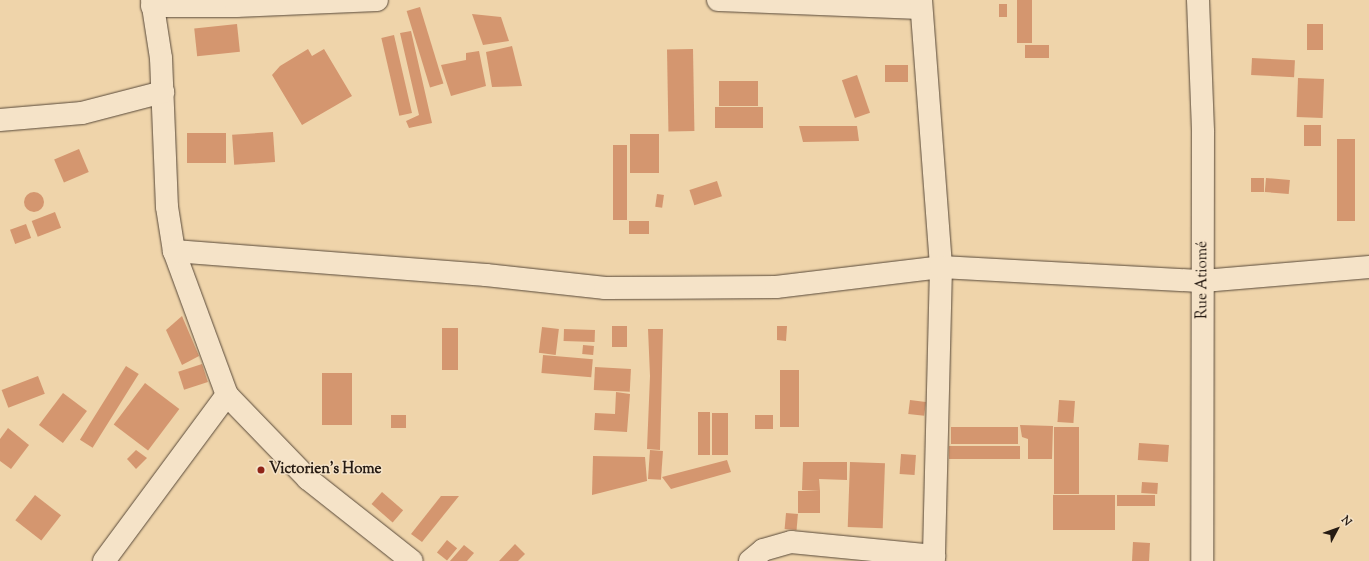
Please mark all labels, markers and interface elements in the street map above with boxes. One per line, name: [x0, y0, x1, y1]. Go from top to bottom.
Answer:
street label: Rue Atiomé: [1194, 241, 1212, 319]
place label: Victorien's Home: [269, 461, 382, 479]
marker: Victorien's Home: [256, 465, 266, 475]
north arrow: [1317, 509, 1357, 549]
text: N: [1337, 513, 1355, 530]

